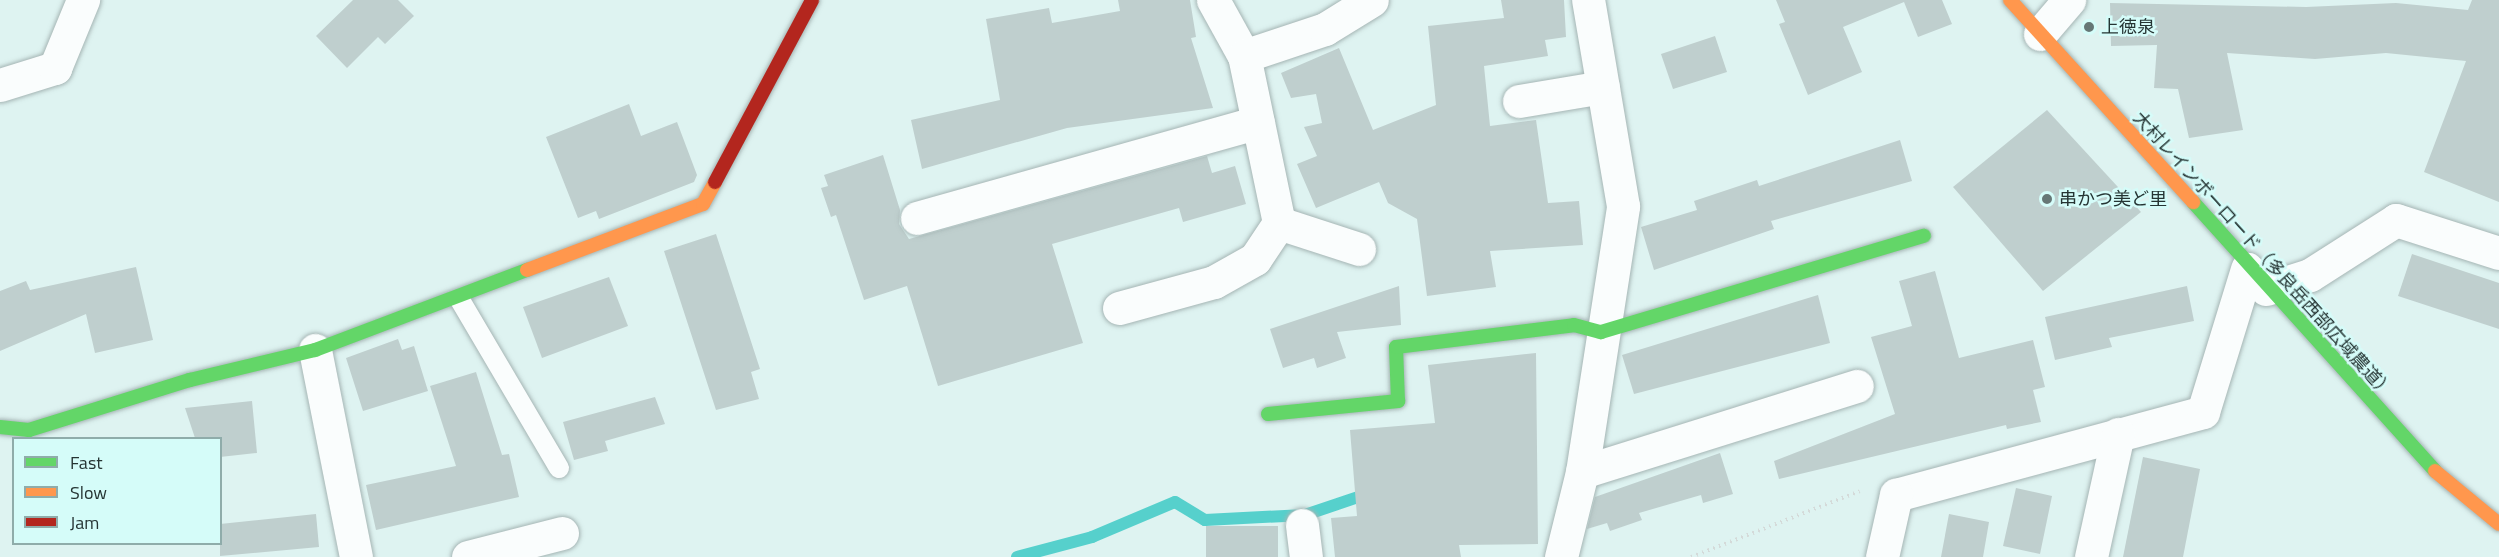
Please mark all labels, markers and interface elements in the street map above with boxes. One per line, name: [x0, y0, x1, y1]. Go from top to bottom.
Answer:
place label: 上徳泉: [2101, 16, 2155, 38]
marker: 上徳泉: [2082, 20, 2096, 34]
street label: 大村レインボーロード（多良岳西部広域農道）: [2129, 107, 2397, 403]
place label: 串かつ美ど里: [2059, 188, 2167, 210]
marker: 串かつ美ど里: [2040, 192, 2054, 206]
legend: [12, 437, 222, 545]
text: Fast: [70, 449, 103, 476]
text: Slow: [70, 479, 107, 506]
text: Jam: [70, 509, 99, 536]

